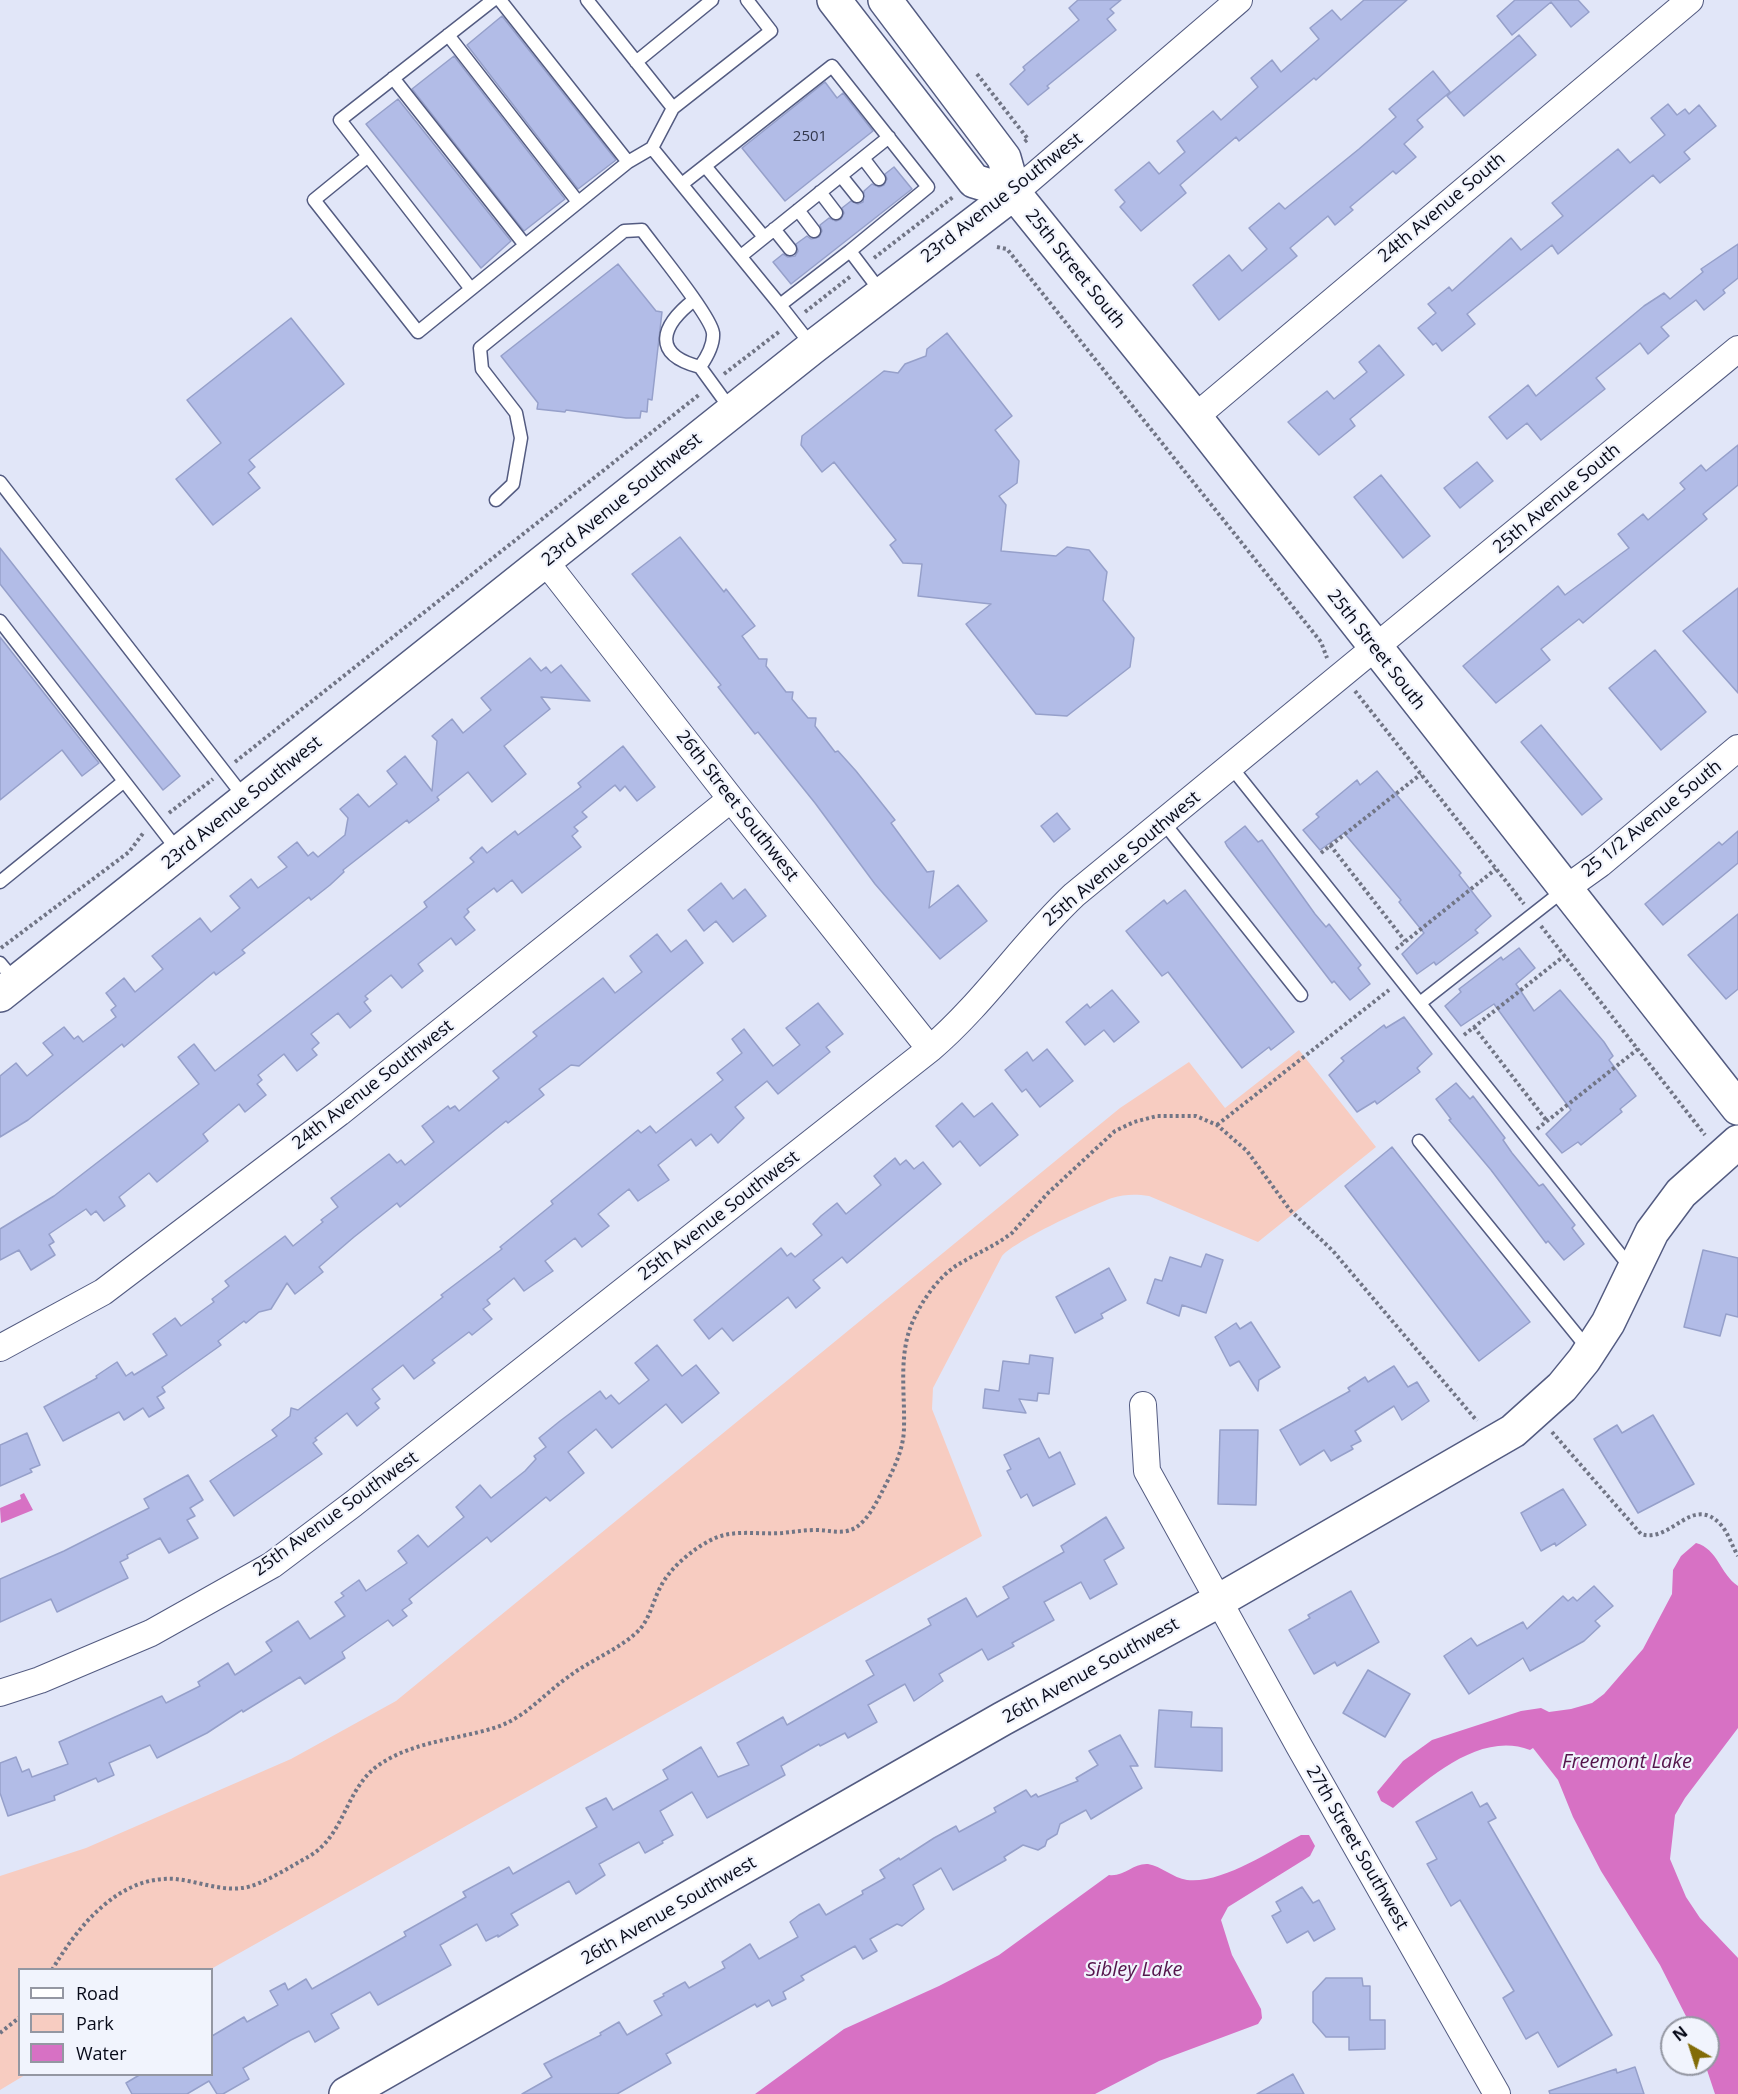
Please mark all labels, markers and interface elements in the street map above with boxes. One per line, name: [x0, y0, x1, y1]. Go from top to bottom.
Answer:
house number: 2501: [793, 128, 827, 146]
street label: 23rd Avenue Southwest: [917, 128, 1087, 268]
street label: 24th Avenue South: [1374, 149, 1510, 267]
street label: 25th Street South: [1020, 205, 1130, 333]
street label: 23rd Avenue Southwest: [538, 429, 706, 571]
street label: 25th Avenue South: [1489, 440, 1625, 558]
street label: 25th Street South: [1322, 585, 1430, 715]
street label: 26th Street Southwest: [671, 726, 803, 886]
street label: 23rd Avenue Southwest: [158, 732, 326, 874]
street label: 25 1/2 Avenue South: [1578, 756, 1726, 882]
street label: 25th Avenue Southwest: [1039, 787, 1205, 931]
street label: 24th Avenue Southwest: [288, 1015, 458, 1155]
street label: 25th Avenue Southwest: [634, 1146, 804, 1286]
street label: 25th Avenue Southwest: [249, 1447, 423, 1581]
street label: 26th Avenue Southwest: [999, 1613, 1183, 1729]
water label: Freemont Lake: [1562, 1750, 1692, 1774]
street label: 27th Street Southwest: [1301, 1762, 1413, 1934]
street label: 26th Avenue Southwest: [578, 1852, 760, 1970]
water label: Sibley Lake: [1086, 1958, 1182, 1982]
legend: [18, 1968, 213, 2076]
text: Road: [76, 1981, 119, 2005]
text: Park: [76, 2011, 114, 2035]
north arrow: [1660, 2016, 1720, 2076]
text: N: [1668, 2021, 1692, 2046]
text: Water: [76, 2041, 127, 2065]

